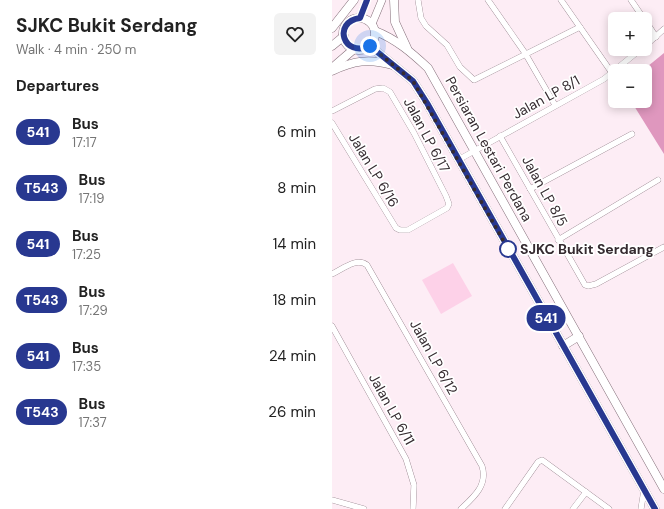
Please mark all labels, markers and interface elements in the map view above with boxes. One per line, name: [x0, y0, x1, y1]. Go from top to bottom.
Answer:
map controls: [608, 12, 652, 108]
button: +: [608, 12, 652, 56]
text: SJKC Bukit Serdang: [16, 13, 198, 38]
button: heart: [274, 13, 316, 55]
your location: [360, 36, 380, 56]
text: Walk · 4 min · 250 m: [16, 41, 136, 58]
button: −: [608, 64, 652, 108]
street label: Jalan LP 8/1: [509, 71, 583, 123]
street label: Persiaran Lestari Perdana: [442, 73, 536, 225]
text: Departures: [16, 76, 99, 96]
street label: Jalan LP 6/17: [400, 95, 454, 175]
text: Bus: [72, 114, 99, 134]
text: 6 min: [277, 122, 316, 142]
text: 541: [27, 123, 49, 141]
street label: Jalan LP 6/16: [345, 130, 403, 210]
text: 17:17: [72, 134, 97, 151]
street label: Jalan LP 8/5: [518, 153, 572, 229]
text: Bus: [79, 170, 105, 190]
text: 8 min: [277, 178, 316, 198]
text: T543: [24, 179, 59, 197]
text: 17:19: [79, 190, 104, 207]
text: Bus: [72, 226, 99, 246]
text: 14 min: [273, 234, 316, 254]
text: 541: [27, 235, 49, 253]
marker: SJKC Bukit Serdang: [499, 240, 517, 258]
place label: SJKC Bukit Serdang: [520, 240, 654, 258]
text: 17:25: [72, 246, 101, 263]
text: Bus: [79, 282, 105, 302]
text: 18 min: [273, 290, 316, 310]
text: T543: [24, 291, 59, 309]
text: 17:29: [79, 302, 108, 319]
line badge: 541: [523, 305, 569, 331]
text: 541: [535, 309, 557, 327]
street label: Jalan LP 6/12: [406, 317, 462, 397]
text: Bus: [72, 338, 99, 358]
text: 24 min: [269, 346, 316, 366]
text: 541: [27, 347, 49, 365]
text: 17:35: [72, 358, 101, 375]
street label: Jalan LP 6/11: [365, 370, 419, 448]
text: Bus: [79, 394, 105, 414]
text: 26 min: [268, 402, 316, 422]
text: T543: [24, 403, 59, 421]
text: 17:37: [79, 414, 107, 431]

